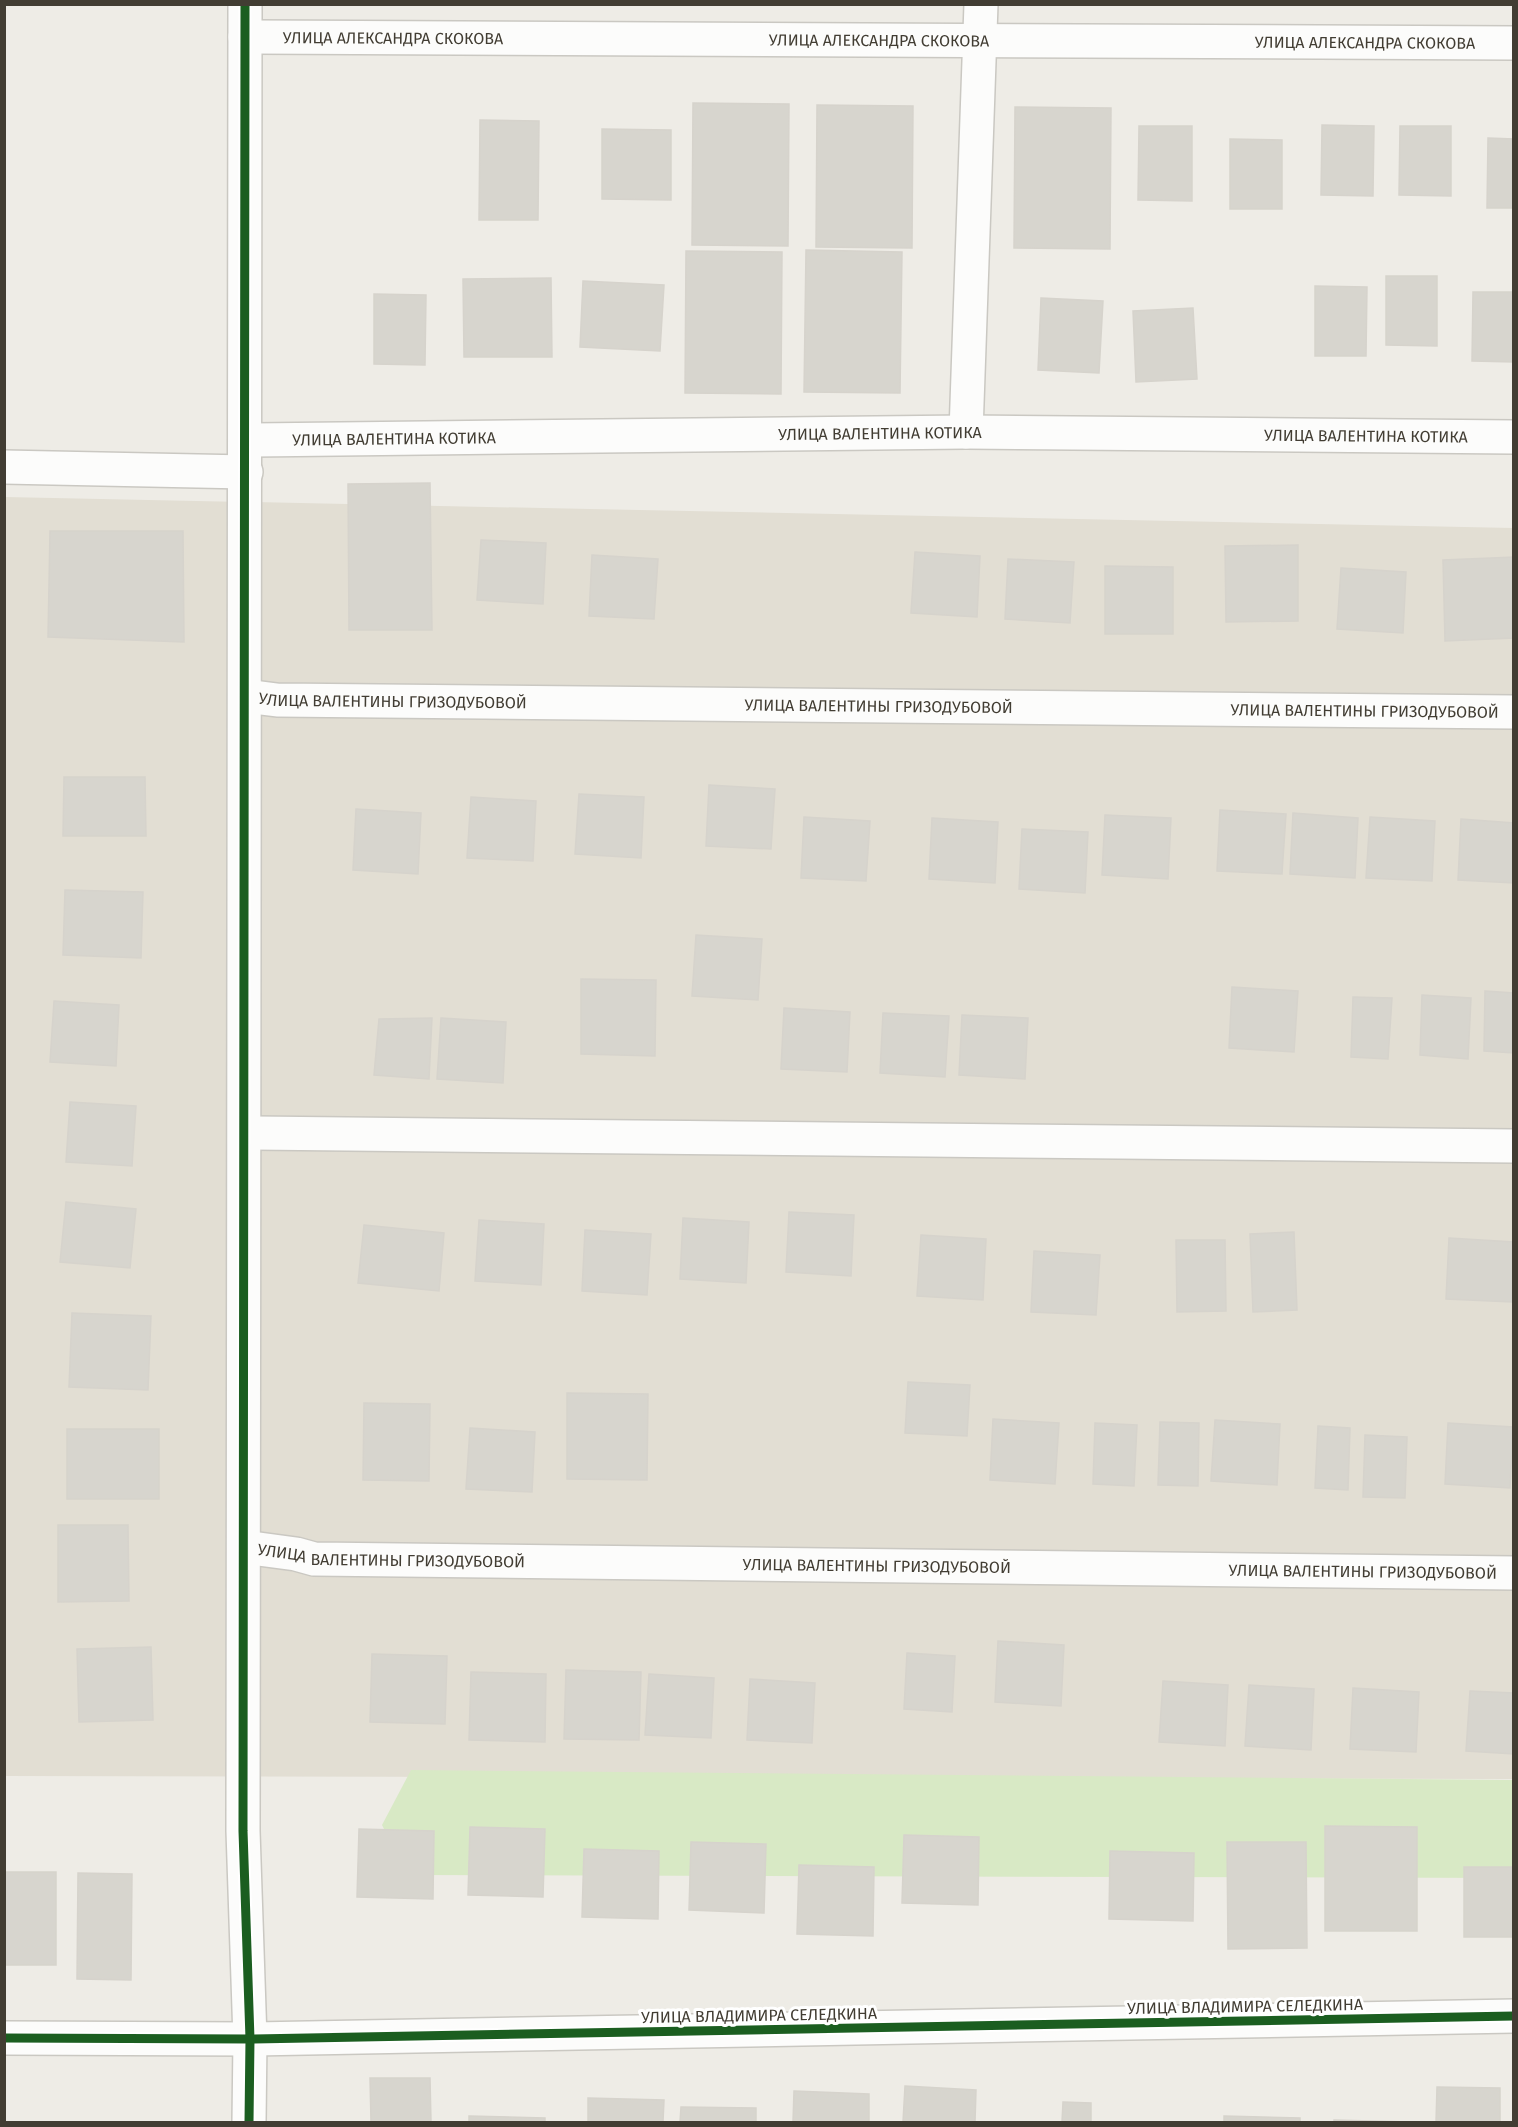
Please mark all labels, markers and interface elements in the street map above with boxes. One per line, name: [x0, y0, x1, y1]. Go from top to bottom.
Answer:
street label: УЛИЦА АЛЕКСАНДРА СКОКОВА: [283, 28, 504, 48]
street label: УЛИЦА АЛЕКСАНДРА СКОКОВА: [769, 30, 990, 51]
street label: УЛИЦА АЛЕКСАНДРА СКОКОВА: [1255, 33, 1476, 53]
street label: УЛИЦА ВАЛЕНТИНА КОТИКА: [778, 423, 983, 444]
street label: УЛИЦА ВАЛЕНТИНА КОТИКА: [1264, 426, 1469, 447]
street label: УЛИЦА ВАЛЕНТИНА КОТИКА: [292, 428, 497, 449]
street label: УЛИЦА ВАЛЕНТИНЫ ГРИЗОДУБОВОЙ: [257, 689, 527, 712]
street label: УЛИЦА ВАЛЕНТИНЫ ГРИЗОДУБОВОЙ: [744, 696, 1013, 717]
street label: УЛИЦА ВАЛЕНТИНЫ ГРИЗОДУБОВОЙ: [1230, 700, 1499, 722]
street label: УЛИЦА ВАЛЕНТИНЫ ГРИЗОДУБОВОЙ: [256, 1540, 525, 1571]
street label: УЛИЦА ВАЛЕНТИНЫ ГРИЗОДУБОВОЙ: [743, 1555, 1011, 1577]
street label: УЛИЦА ВАЛЕНТИНЫ ГРИЗОДУБОВОЙ: [1229, 1561, 1497, 1583]
street label: УЛИЦА ВЛАДИМИРА СЕЛЕДКИНА: [1127, 1995, 1364, 2018]
street label: УЛИЦА ВЛАДИМИРА СЕЛЕДКИНА: [641, 2004, 878, 2027]

